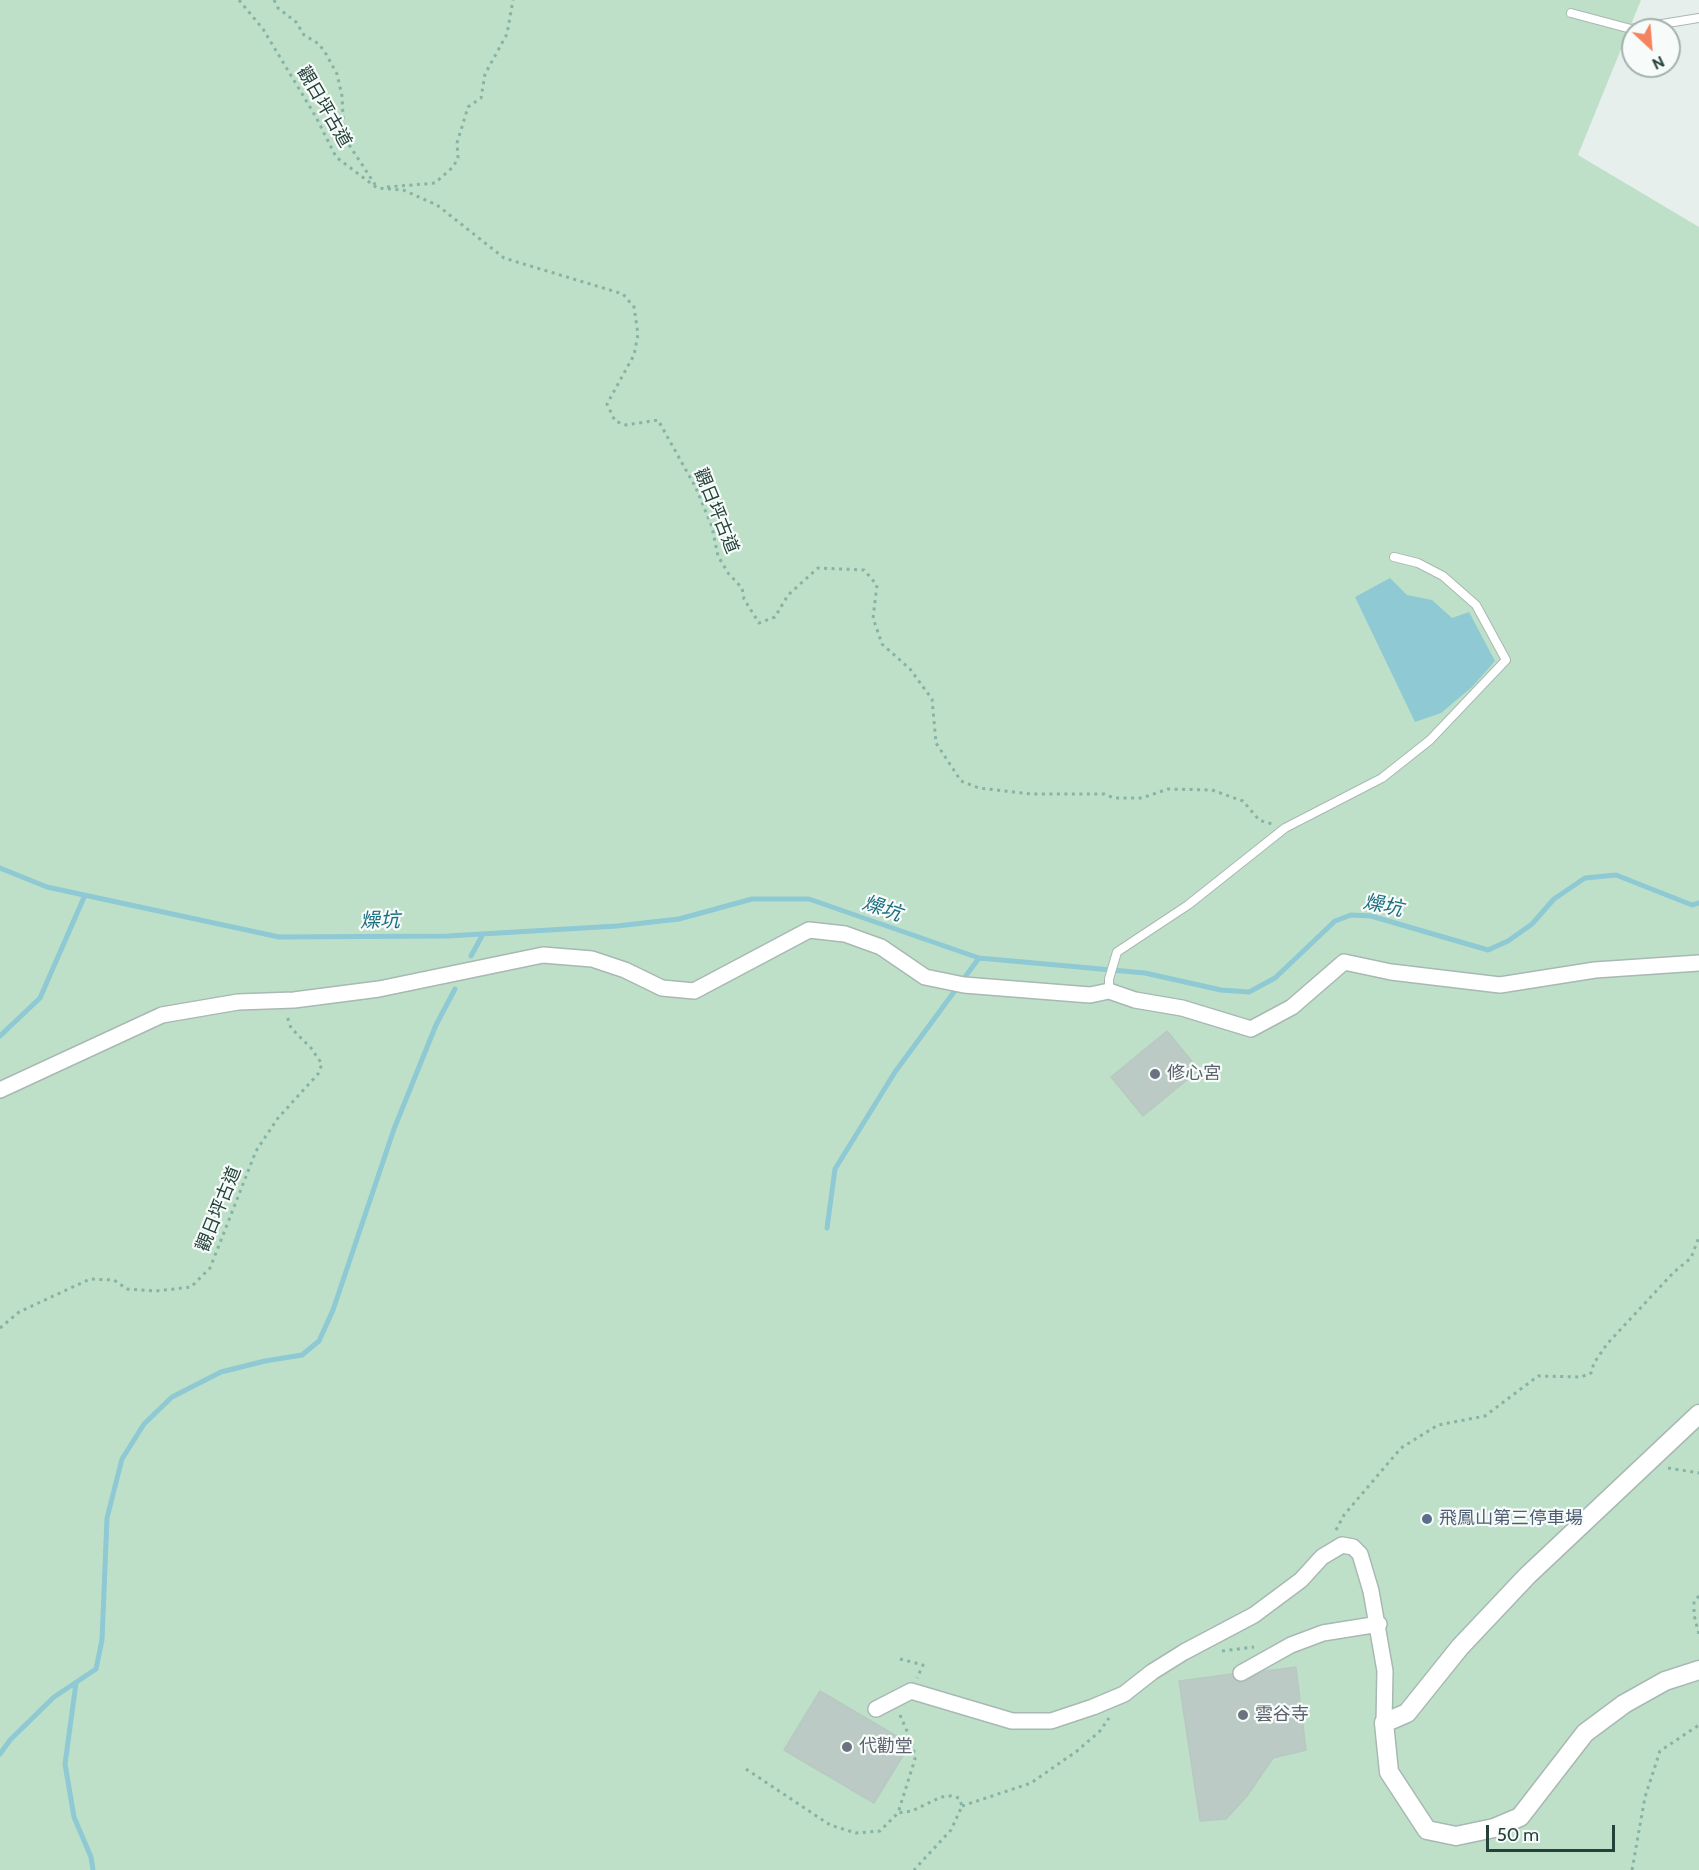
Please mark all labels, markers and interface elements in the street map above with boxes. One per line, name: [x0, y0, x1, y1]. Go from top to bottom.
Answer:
north arrow: [1621, 18, 1681, 78]
text: N: [1649, 52, 1667, 74]
street label: 觀日坪古道: [292, 63, 356, 151]
street label: 觀日坪古道: [689, 465, 743, 557]
water label: 燥坑: [1361, 890, 1405, 922]
water label: 燥坑: [859, 891, 905, 927]
water label: 燥坑: [360, 909, 400, 933]
place label: 修心宮: [1167, 1063, 1221, 1085]
marker: 修心宮: [1148, 1067, 1162, 1081]
street label: 觀日坪古道: [192, 1163, 246, 1255]
place label: 飛鳳山第三停車場: [1439, 1508, 1583, 1530]
marker: 飛鳳山第三停車場: [1420, 1512, 1434, 1526]
place label: 雲谷寺: [1255, 1704, 1309, 1726]
marker: 雲谷寺: [1236, 1708, 1250, 1722]
place label: 代勸堂: [859, 1736, 913, 1758]
marker: 代勸堂: [840, 1740, 854, 1754]
scale bar: [1489, 1813, 1618, 1851]
text: 50 m: [1497, 1824, 1539, 1846]

